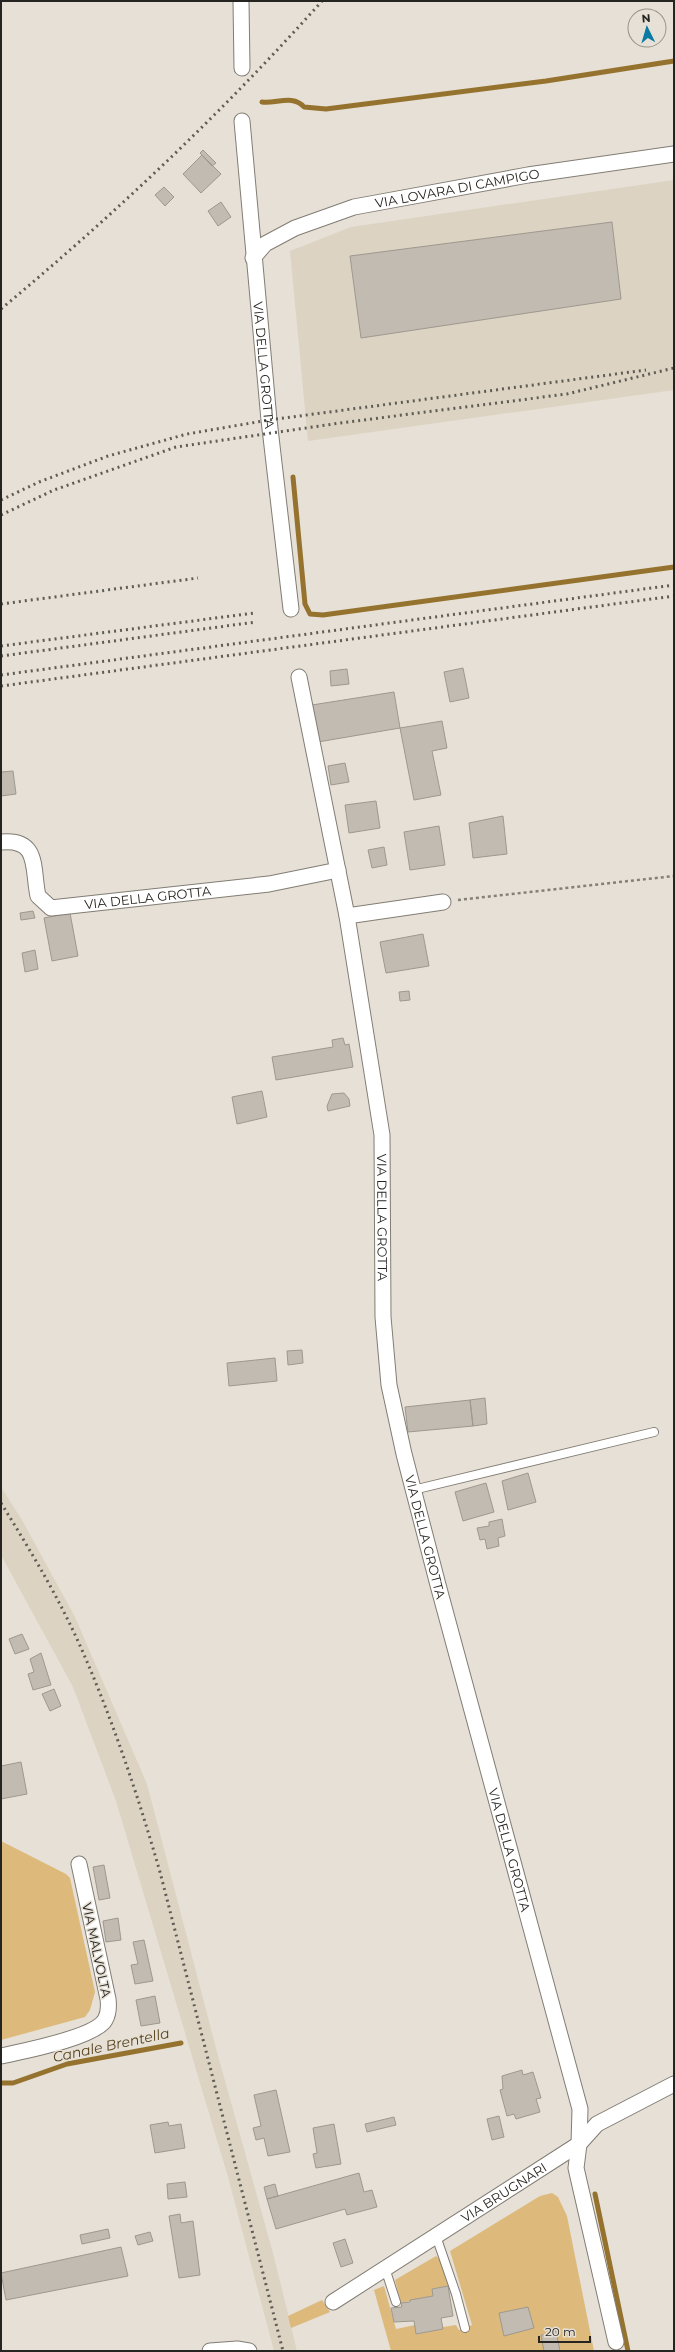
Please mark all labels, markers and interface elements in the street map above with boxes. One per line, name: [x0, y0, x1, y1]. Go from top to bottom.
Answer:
north arrow: [627, 8, 667, 48]
text: N: [641, 11, 651, 25]
street label: VIA LOVARA DI CAMPIGO: [374, 165, 540, 211]
street label: VIA DELLA GROTTA: [250, 301, 278, 430]
street label: VIA DELLA GROTTA: [84, 882, 213, 912]
street label: VIA DELLA GROTTA: [374, 1154, 391, 1282]
street label: VIA DELLA GROTTA: [402, 1473, 450, 1601]
street label: VIA DELLA GROTTA: [485, 1786, 534, 1914]
street label: VIA MALVOLTA: [79, 1901, 115, 2000]
water label: Canale Brentella: [51, 2024, 171, 2066]
street label: VIA BRUGNARI: [458, 2159, 550, 2226]
scale bar: [539, 2318, 590, 2344]
text: 20 m: [545, 2324, 576, 2339]

